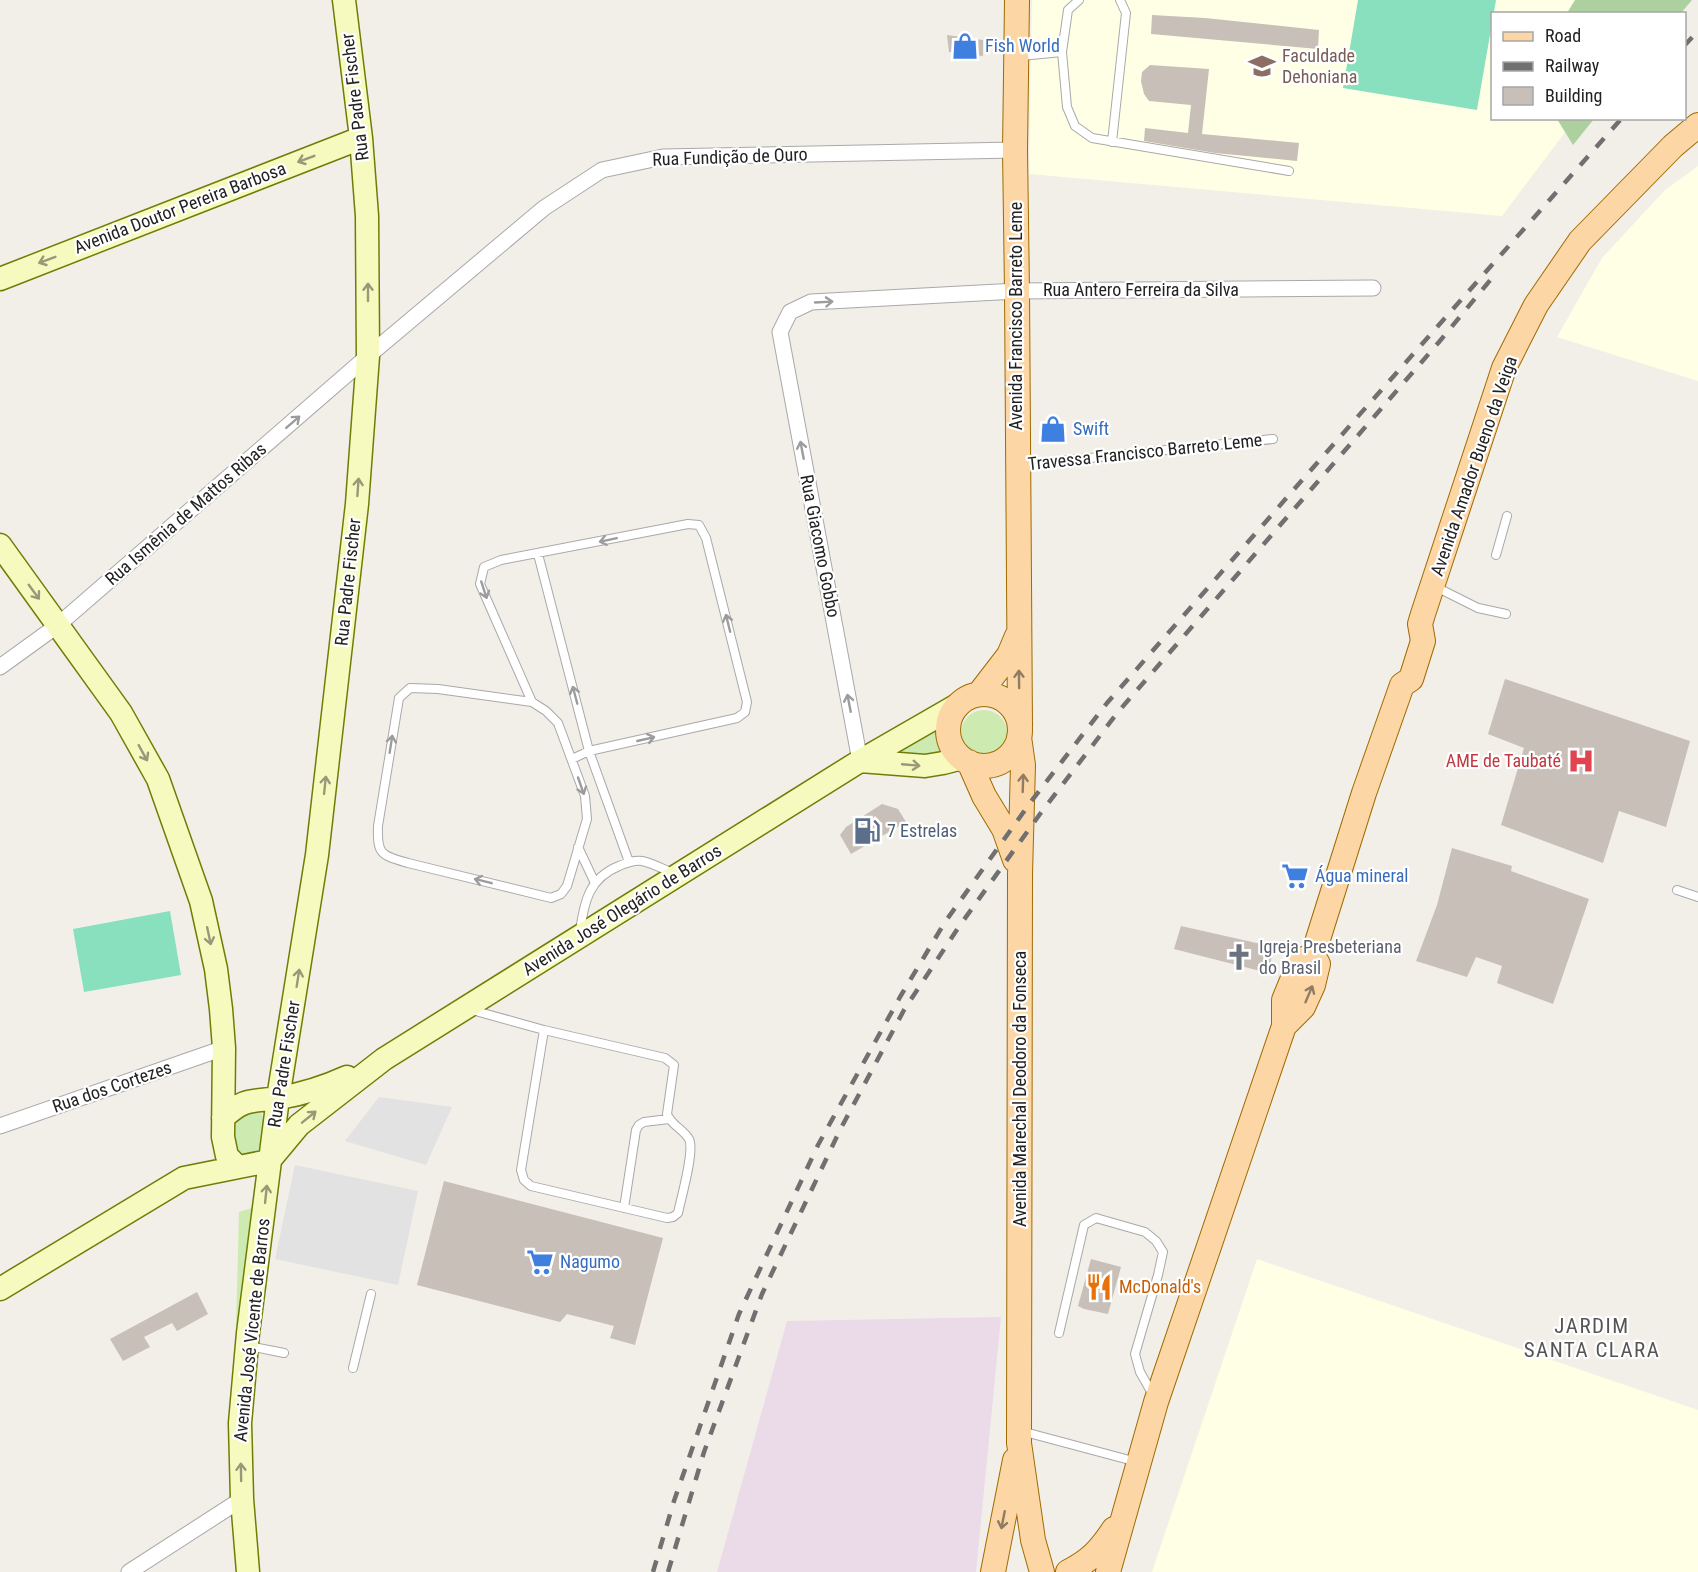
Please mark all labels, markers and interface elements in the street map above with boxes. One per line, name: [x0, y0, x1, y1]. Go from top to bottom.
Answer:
legend: [1491, 12, 1686, 120]
text: Road: [1545, 25, 1581, 46]
shop icon: Fish World: [950, 31, 980, 61]
street label: Rua Padre Fischer: [336, 32, 373, 162]
place label: Fish World: [985, 35, 1060, 56]
place label: Faculdade Dehoniana: [1282, 45, 1357, 87]
school or university icon: Faculdade Dehoniana: [1247, 51, 1277, 81]
text: Railway: [1545, 55, 1600, 76]
text: Building: [1545, 85, 1602, 106]
street label: Rua Fundição de Ouro: [652, 143, 808, 170]
one-way arrow: [298, 154, 316, 165]
street label: Avenida Doutor Pereira Barbosa: [71, 157, 289, 258]
street label: Avenida Francisco Barreto Leme: [1005, 202, 1026, 430]
one-way arrow: [38, 256, 56, 267]
street label: Rua Antero Ferreira da Silva: [1043, 279, 1239, 300]
one-way arrow: [362, 283, 374, 303]
one-way arrow: [813, 296, 833, 307]
street label: Avenida Amador Bueno da Veiga: [1426, 353, 1521, 578]
shop icon: Swift: [1038, 414, 1068, 444]
one-way arrow: [285, 415, 301, 428]
place label: Swift: [1073, 418, 1109, 439]
street label: Travessa Francisco Barreto Leme: [1027, 429, 1263, 474]
street label: Rua Ismênia de Mattos Ribas: [101, 438, 270, 589]
one-way arrow: [796, 440, 807, 460]
street label: Rua Giacomo Gobbo: [796, 473, 845, 619]
one-way arrow: [353, 478, 364, 498]
street label: Rua Padre Fischer: [330, 517, 365, 647]
one-way arrow: [599, 535, 618, 546]
one-way arrow: [479, 580, 490, 599]
one-way arrow: [28, 583, 40, 599]
one-way arrow: [721, 613, 733, 632]
one-way arrow: [1013, 670, 1025, 690]
one-way arrow: [568, 686, 580, 705]
one-way arrow: [843, 694, 854, 713]
one-way arrow: [637, 732, 656, 744]
one-way arrow: [386, 734, 397, 754]
one-way arrow: [138, 745, 150, 762]
hospital icon: AME de Taubaté: [1566, 746, 1596, 776]
place label: AME de Taubaté: [1446, 750, 1561, 771]
one-way arrow: [901, 760, 921, 771]
one-way arrow: [1017, 774, 1029, 794]
one-way arrow: [320, 776, 331, 796]
one-way arrow: [576, 776, 587, 794]
fuel station icon: 7 Estrelas: [852, 816, 882, 846]
place label: 7 Estrelas: [887, 820, 957, 841]
street label: Avenida José Olegário de Barros: [518, 840, 725, 980]
supermarket icon: Água mineral: [1280, 861, 1310, 891]
place label: Água mineral: [1315, 865, 1408, 886]
one-way arrow: [474, 875, 493, 886]
one-way arrow: [203, 927, 215, 946]
place label: Igreja Presbeteriana do Brasil: [1259, 936, 1402, 978]
church icon: Igreja Presbeteriana do Brasil: [1224, 942, 1254, 972]
street label: Avenida Marechal Deodoro da Fonseca: [1009, 951, 1030, 1227]
one-way arrow: [292, 969, 303, 989]
one-way arrow: [1304, 985, 1315, 1003]
street label: Rua Padre Fischer: [263, 998, 304, 1129]
street label: Rua dos Cortezes: [49, 1056, 174, 1117]
one-way arrow: [301, 1111, 317, 1124]
one-way arrow: [261, 1185, 272, 1205]
street label: Avenida José Vicente de Barros: [229, 1217, 274, 1443]
supermarket icon: Nagumo: [525, 1247, 555, 1277]
place label: Nagumo: [560, 1251, 620, 1272]
restaurant icon: McDonald's: [1084, 1272, 1114, 1302]
place label: McDonald's: [1119, 1276, 1201, 1297]
district label: JARDIM SANTA CLARA: [1524, 1314, 1660, 1362]
one-way arrow: [235, 1462, 247, 1482]
one-way arrow: [997, 1510, 1008, 1530]

